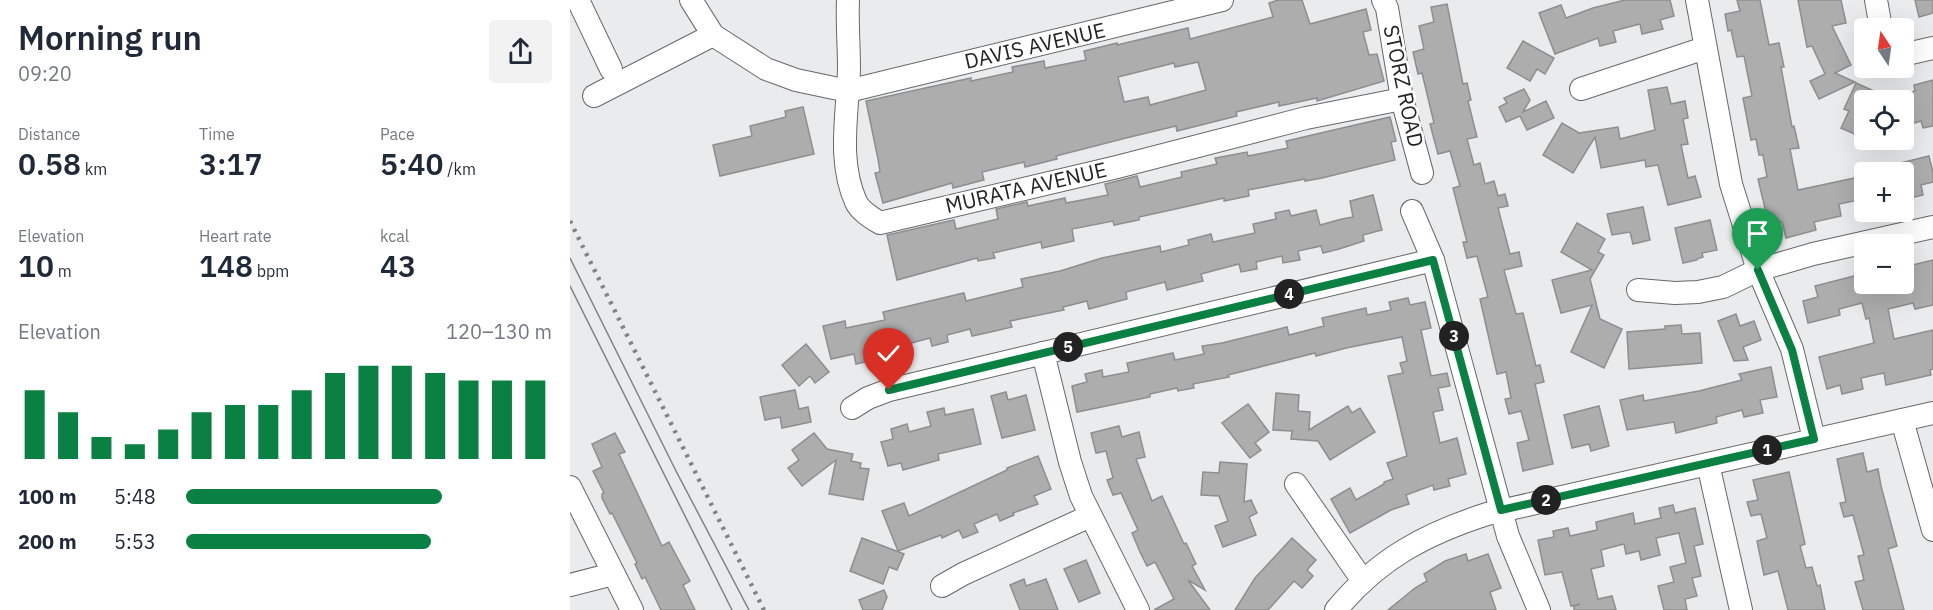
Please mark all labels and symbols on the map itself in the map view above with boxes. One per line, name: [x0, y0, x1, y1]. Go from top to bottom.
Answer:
street label: DAVIS AVENUE: [962, 15, 1108, 75]
north arrow: [1854, 18, 1914, 78]
street label: STORZ ROAD: [1377, 22, 1431, 150]
street label: MURATA AVENUE: [942, 155, 1109, 219]
pin: [1732, 208, 1783, 270]
pin: 4: [1274, 279, 1304, 309]
pin: 3: [1439, 321, 1469, 351]
pin: [863, 328, 914, 390]
pin: 5: [1053, 332, 1083, 362]
pin: 1: [1752, 435, 1782, 465]
pin: 2: [1531, 485, 1561, 515]

